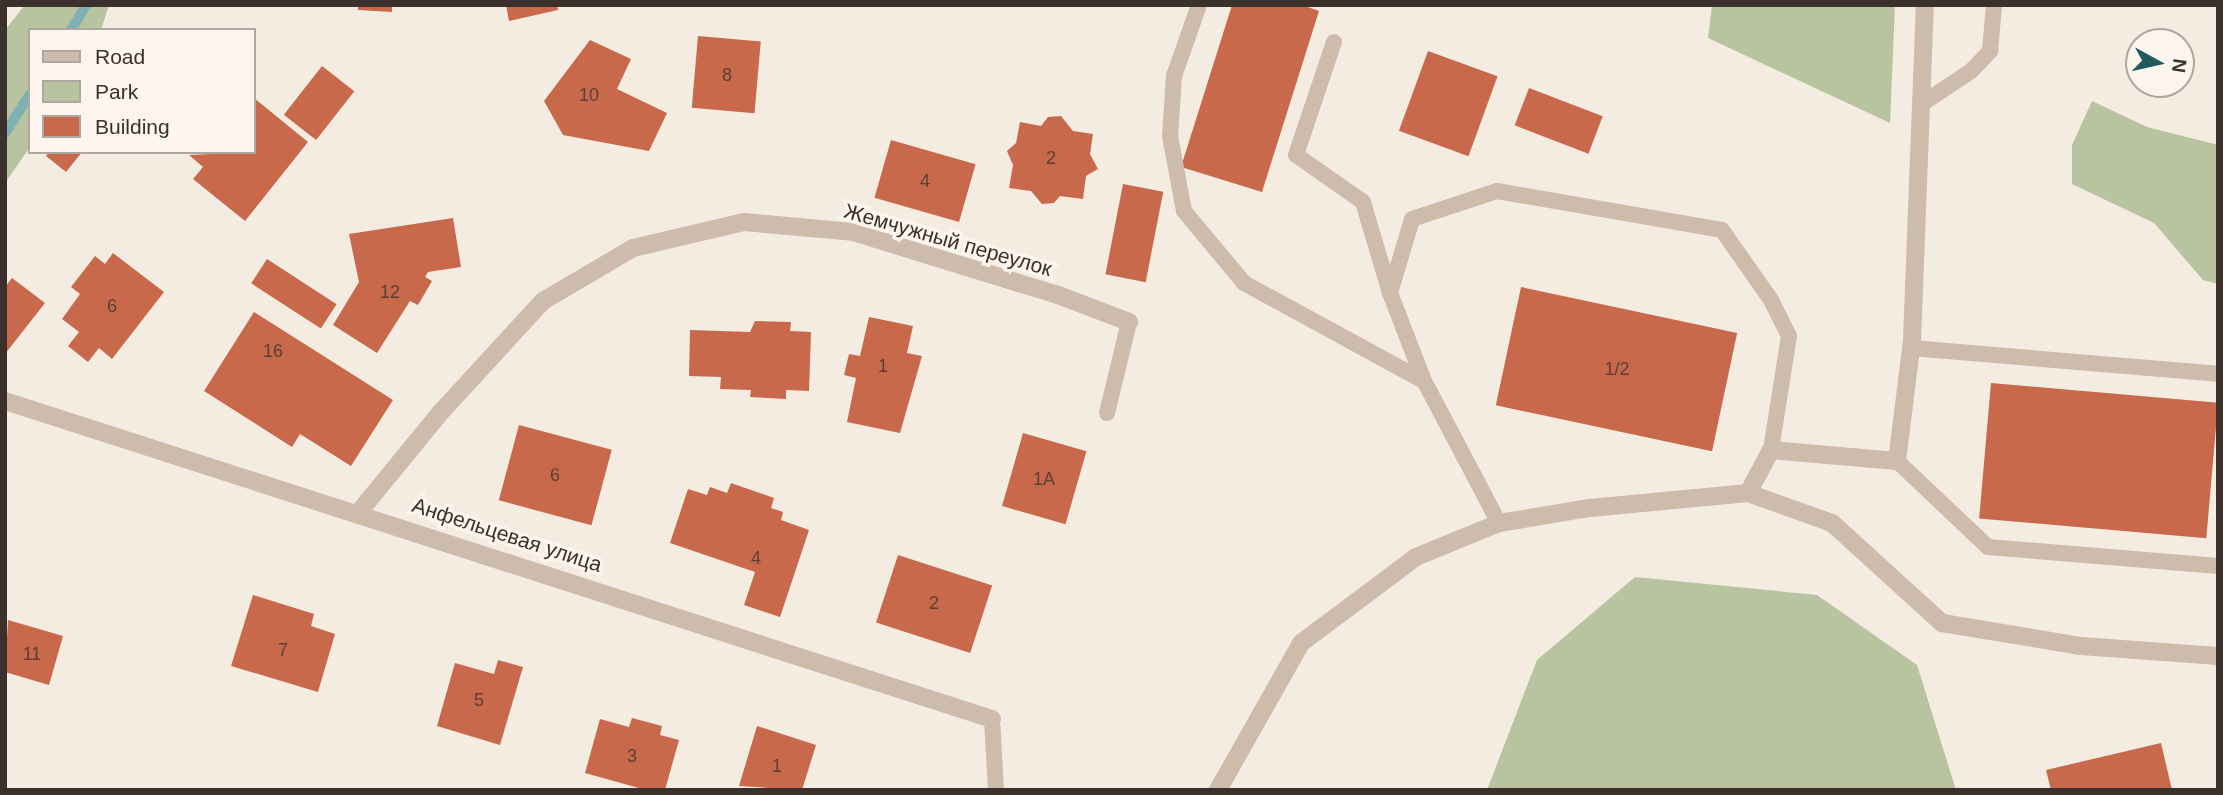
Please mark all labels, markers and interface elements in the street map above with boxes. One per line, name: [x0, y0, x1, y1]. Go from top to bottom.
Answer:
legend: [28, 28, 256, 154]
north arrow: [2125, 28, 2195, 98]
text: Road: [95, 45, 145, 68]
text: N: [2168, 57, 2191, 74]
house number: 8: [722, 64, 732, 86]
text: Park: [95, 80, 138, 103]
house number: 10: [579, 84, 599, 106]
text: Building: [95, 115, 170, 138]
house number: 2: [1046, 147, 1056, 169]
house number: 4: [920, 170, 930, 192]
street label: Жемчужный переулок: [841, 198, 1055, 282]
house number: 12: [380, 281, 400, 303]
house number: 6: [107, 295, 117, 317]
house number: 16: [263, 340, 283, 362]
house number: 1: [878, 355, 888, 377]
house number: 1/2: [1604, 358, 1630, 380]
house number: 6: [550, 464, 560, 486]
house number: 1А: [1033, 468, 1055, 490]
street label: Анфельцевая улица: [409, 492, 605, 578]
house number: 4: [751, 547, 761, 569]
house number: 2: [929, 592, 939, 614]
house number: 7: [278, 639, 288, 661]
house number: 11: [23, 643, 41, 665]
house number: 5: [474, 689, 484, 711]
house number: 3: [627, 745, 637, 767]
house number: 1: [772, 755, 782, 777]

